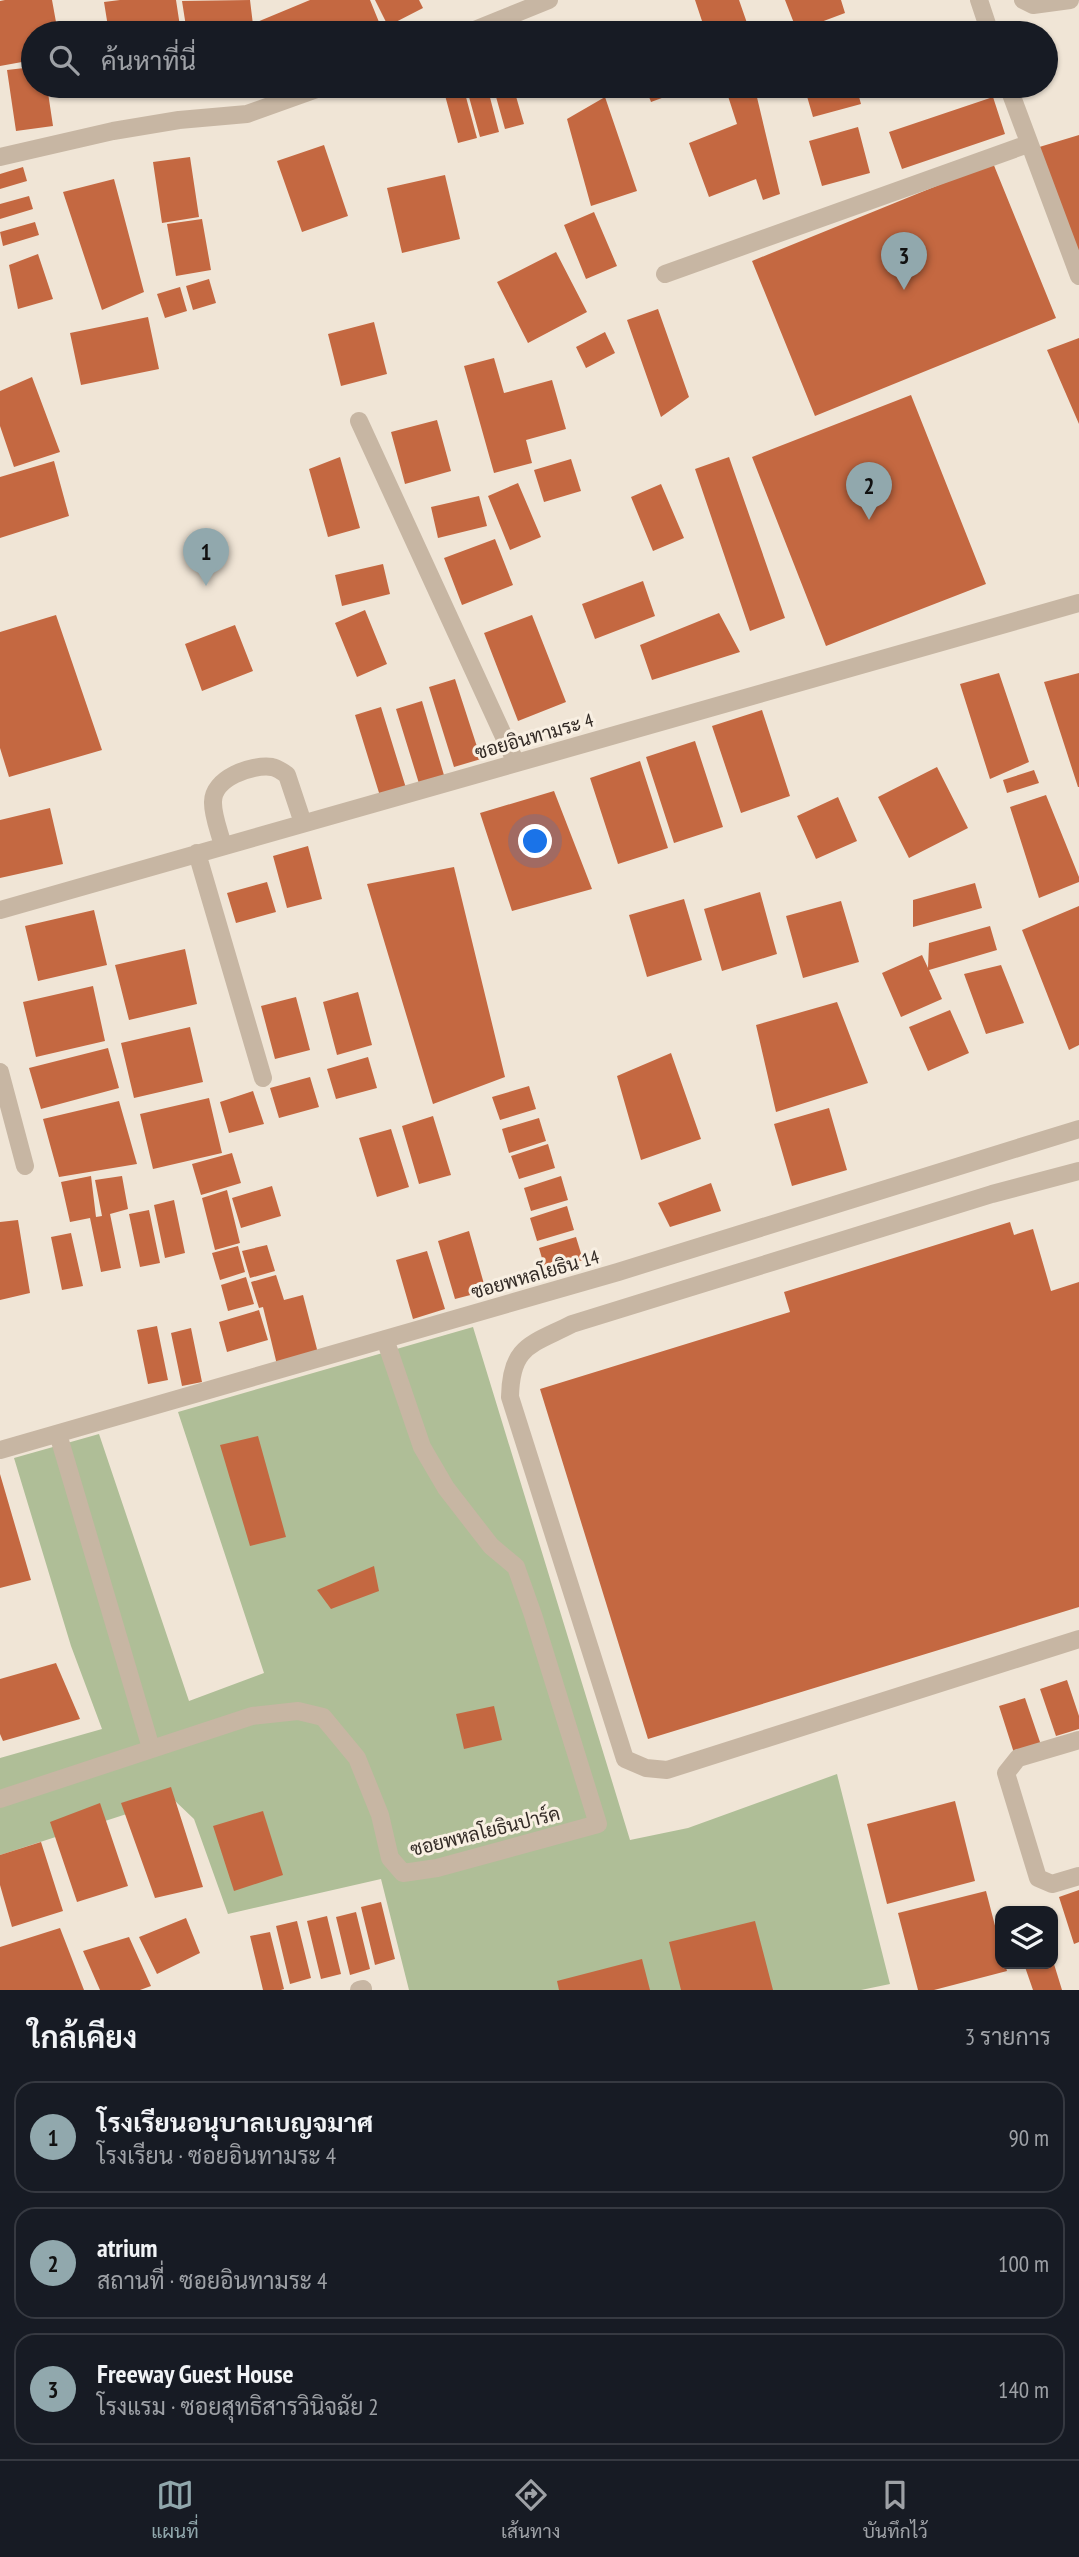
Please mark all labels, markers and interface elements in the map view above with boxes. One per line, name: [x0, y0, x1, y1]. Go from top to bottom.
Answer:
search box: [21, 21, 1058, 98]
icon: search: [45, 41, 83, 79]
text: ค้นหาที่นี่: [101, 44, 196, 77]
pin: 3: [881, 232, 927, 290]
pin: 2: [846, 462, 892, 520]
pin: 1: [183, 528, 229, 586]
street label: ซอยอินทามระ 4: [472, 707, 597, 764]
your location: [518, 824, 552, 858]
street label: ซอยพหลโยธิน 14: [468, 1244, 602, 1304]
street label: ซอยพหลโยธินปาร์ค: [408, 1801, 562, 1861]
map controls: [995, 1906, 1058, 1969]
button: layers: [995, 1906, 1058, 1969]
text: ใกล้เคียง: [28, 2017, 137, 2056]
text: 3 รายการ: [965, 2022, 1051, 2051]
text: โรงเรียนอนุบาลเบญจมาศ: [97, 2106, 373, 2139]
text: 1: [48, 2123, 59, 2152]
text: 90 m: [1008, 2123, 1049, 2152]
text: โรงเรียน · ซอยอินทามระ 4: [97, 2141, 336, 2170]
text: atrium: [97, 2231, 158, 2264]
text: 2: [48, 2249, 59, 2278]
text: 100 m: [998, 2249, 1049, 2278]
text: สถานที่ · ซอยอินทามระ 4: [97, 2266, 327, 2295]
text: Freeway Guest House: [97, 2357, 294, 2390]
text: 3: [48, 2375, 59, 2404]
text: 140 m: [998, 2375, 1049, 2404]
text: โรงแรม · ซอยสุทธิสารวินิจฉัย 2: [97, 2392, 379, 2421]
tab: แผนที่: [151, 2476, 199, 2543]
tab: เส้นทาง: [501, 2476, 560, 2543]
tab: บันทึกไว้: [863, 2476, 928, 2543]

